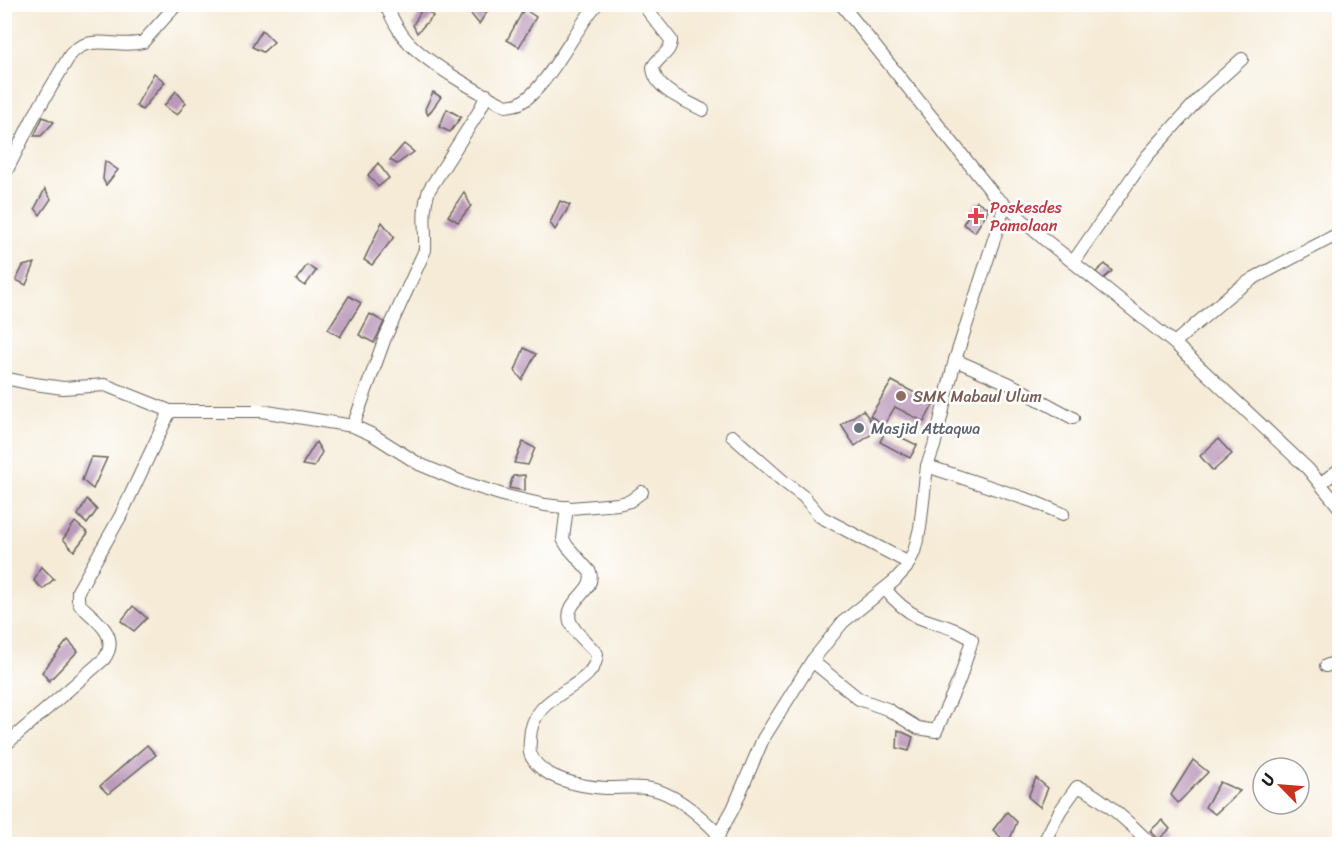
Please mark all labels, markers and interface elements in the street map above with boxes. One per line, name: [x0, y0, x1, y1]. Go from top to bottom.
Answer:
place label: Poskesdes Pamolaan: [990, 193, 1063, 240]
marker: Poskesdes Pamolaan: [967, 207, 985, 225]
place label: SMK Mabaul Ulum: [913, 382, 1042, 411]
marker: SMK Mabaul Ulum: [894, 389, 908, 403]
place label: Masjid Attaqwa: [871, 414, 980, 443]
marker: Masjid Attaqwa: [852, 421, 866, 435]
north arrow: [1251, 756, 1311, 816]
text: U: [1252, 768, 1284, 791]

